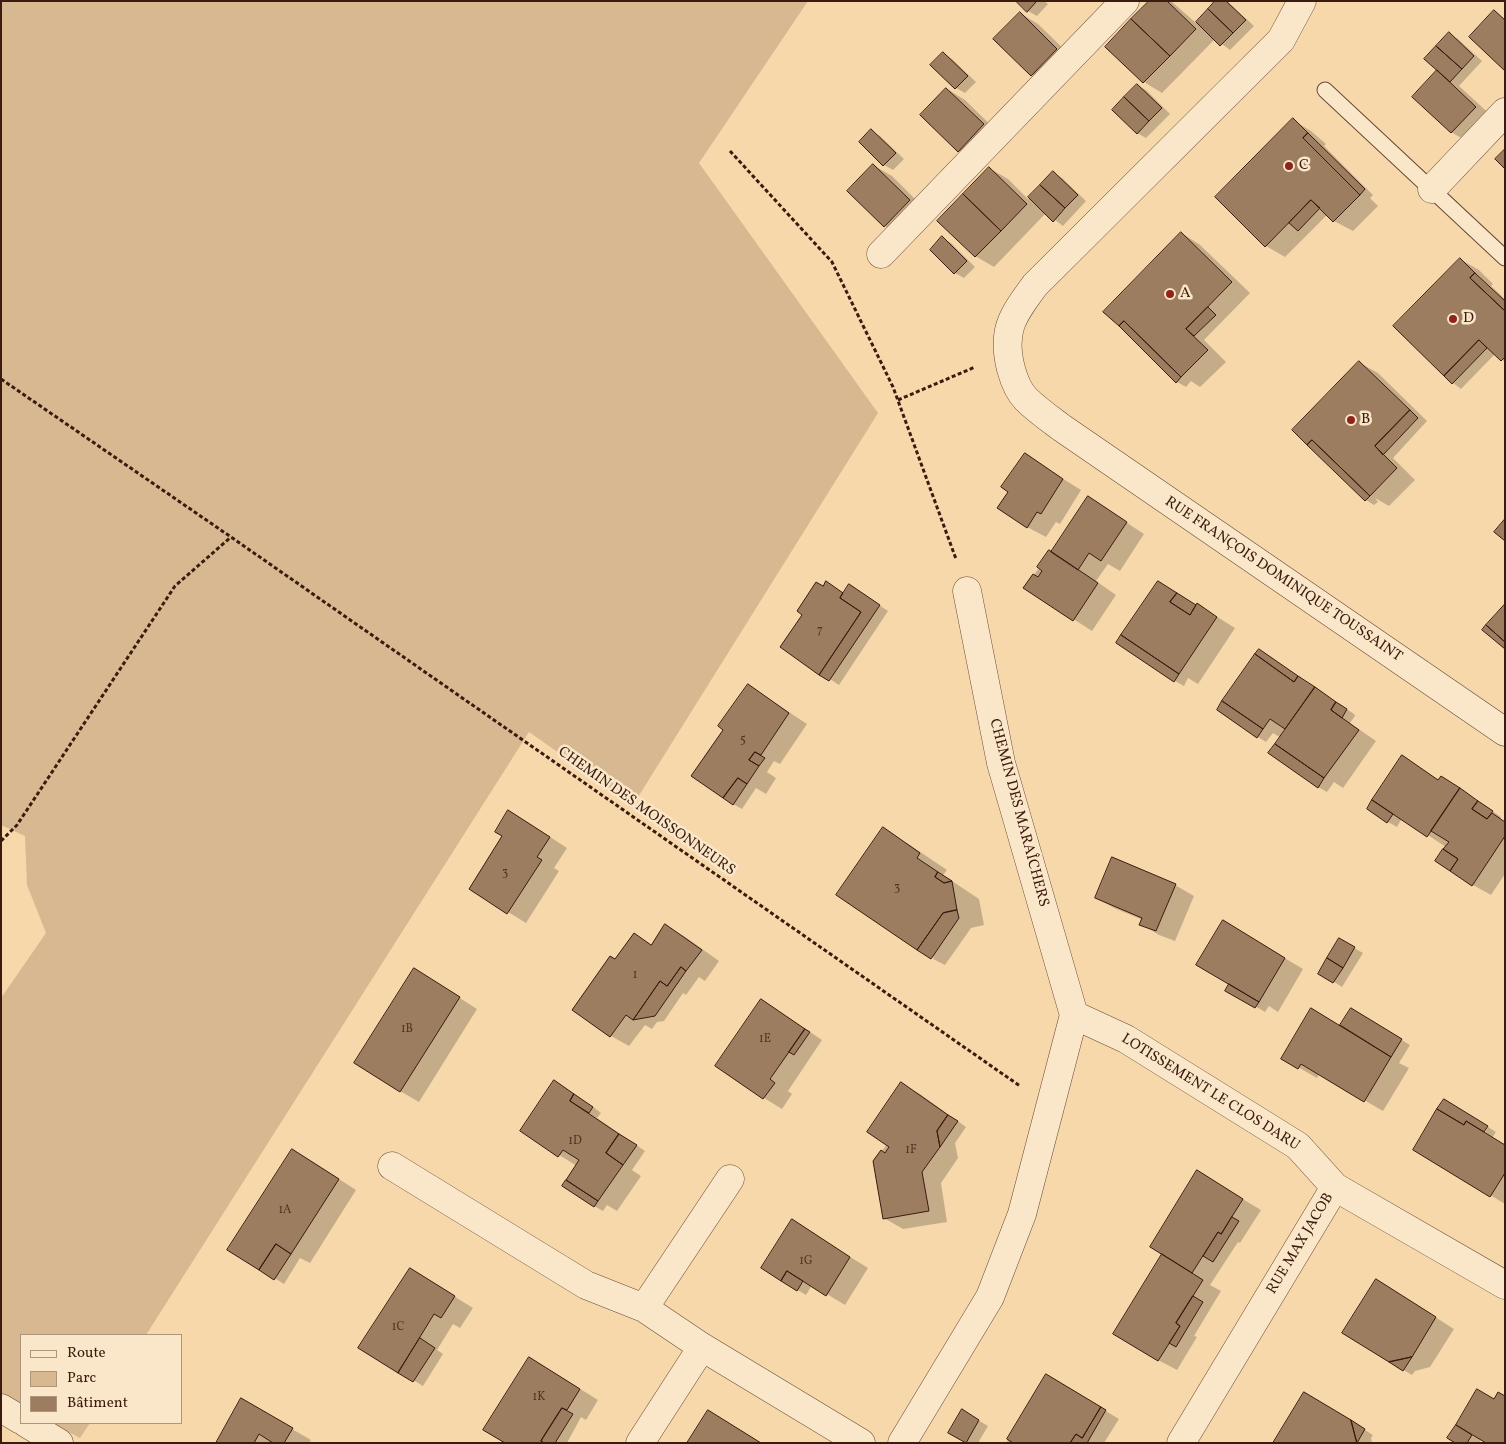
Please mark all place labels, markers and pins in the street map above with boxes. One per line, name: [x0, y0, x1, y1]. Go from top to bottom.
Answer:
place label: C: [1299, 157, 1309, 175]
marker: C: [1283, 160, 1295, 172]
place label: A: [1180, 285, 1191, 303]
marker: A: [1164, 288, 1176, 300]
place label: D: [1463, 310, 1474, 328]
marker: D: [1447, 313, 1459, 325]
place label: B: [1361, 411, 1370, 429]
marker: B: [1345, 414, 1357, 426]

